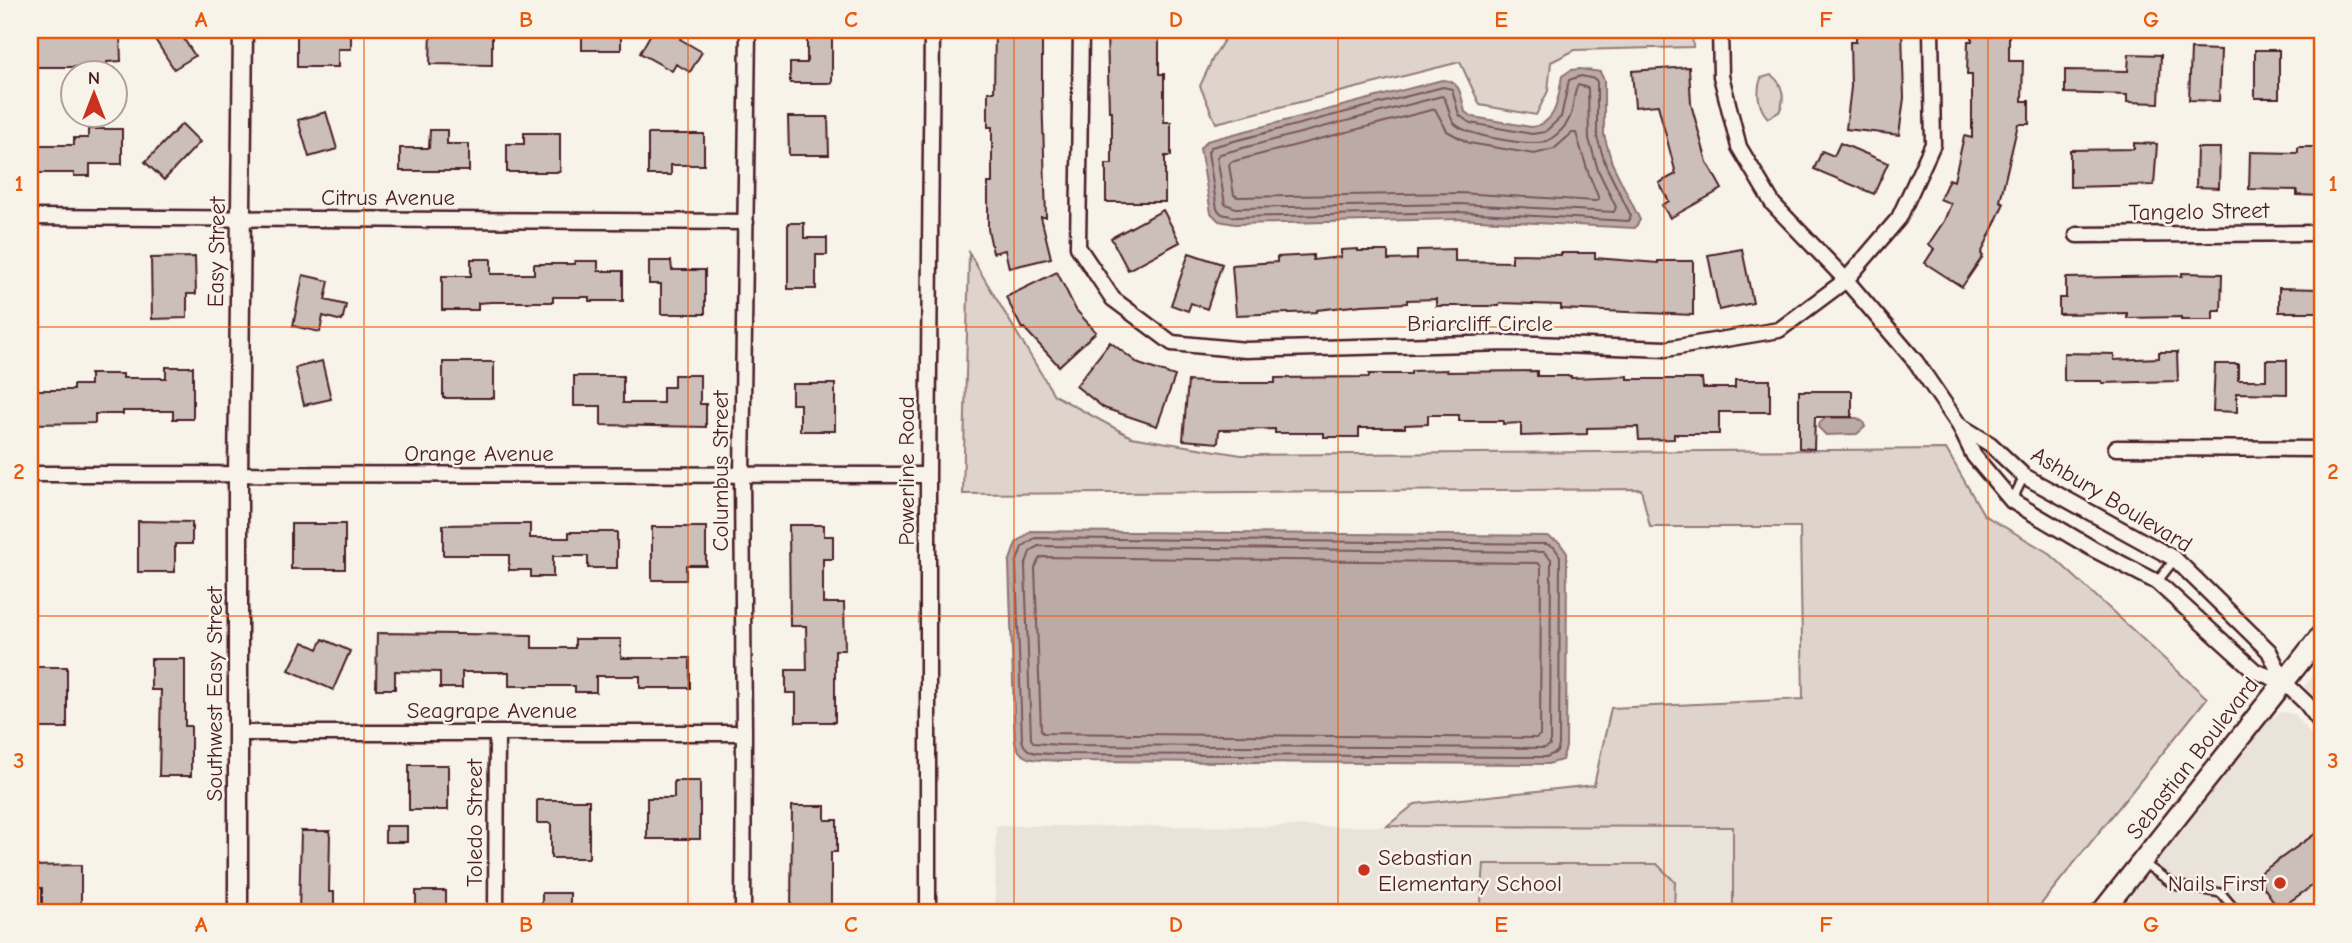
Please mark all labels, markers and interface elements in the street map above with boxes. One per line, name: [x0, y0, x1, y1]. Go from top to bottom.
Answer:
text: A: [195, 6, 208, 33]
text: B: [519, 6, 533, 33]
text: C: [844, 6, 858, 33]
text: D: [1169, 6, 1183, 33]
text: E: [1494, 6, 1508, 33]
text: F: [1819, 6, 1833, 33]
text: G: [2143, 6, 2159, 33]
north arrow: [60, 60, 130, 130]
text: N: [88, 67, 100, 89]
text: 1: [14, 170, 24, 197]
text: 1: [2328, 170, 2338, 197]
street label: Citrus Avenue: [321, 184, 455, 211]
street label: Easy Street: [202, 195, 231, 308]
street label: Tangelo Street: [2128, 197, 2271, 226]
street label: Briarcliff Circle: [1407, 310, 1553, 337]
street label: Columbus Street: [707, 389, 734, 552]
street label: Powerline Road: [893, 396, 920, 546]
street label: Orange Avenue: [404, 440, 554, 467]
street label: Ashbury Boulevard: [2026, 441, 2197, 558]
text: 2: [13, 458, 25, 485]
text: 2: [2327, 458, 2339, 485]
street label: Southwest Easy Street: [201, 585, 228, 802]
street label: Sebastian Boulevard: [2121, 672, 2264, 845]
street label: Seagrape Avenue: [407, 697, 577, 724]
text: 3: [13, 747, 25, 774]
text: 3: [2327, 747, 2339, 774]
street label: Toledo Street: [461, 757, 488, 887]
place label: Sebastian Elementary School: [1378, 844, 1562, 897]
marker: Sebastian Elementary School: [1356, 862, 1372, 878]
place label: Nails First: [2168, 870, 2267, 897]
marker: Nails First: [2272, 875, 2288, 891]
text: A: [195, 911, 208, 938]
text: B: [519, 911, 533, 938]
text: C: [844, 911, 858, 938]
text: D: [1169, 911, 1183, 938]
text: E: [1494, 911, 1508, 938]
text: F: [1819, 911, 1833, 938]
text: G: [2143, 911, 2159, 938]

